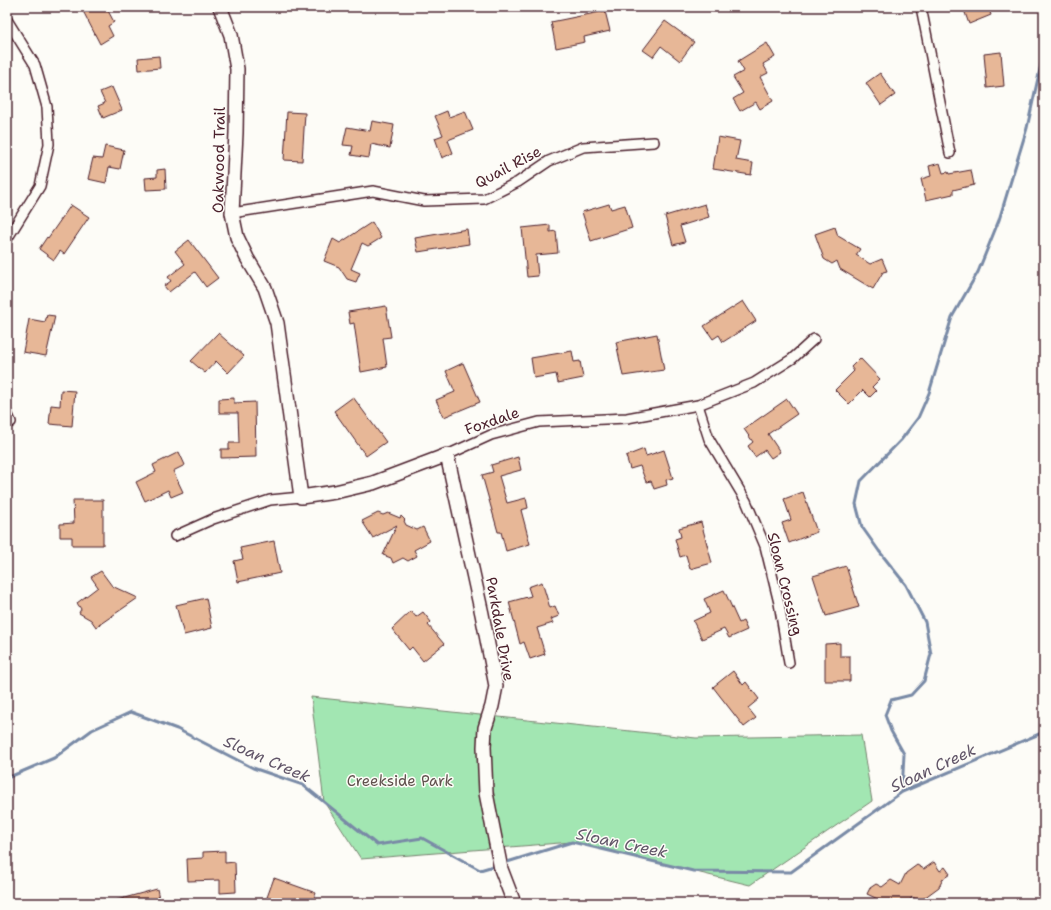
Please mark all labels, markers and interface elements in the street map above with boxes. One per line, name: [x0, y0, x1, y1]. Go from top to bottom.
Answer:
street label: Oakwood Trail: [208, 106, 230, 213]
street label: Quail Rise: [471, 141, 545, 193]
street label: Foxdale: [462, 402, 522, 440]
street label: Sloan Crossing: [763, 530, 807, 638]
street label: Parkdale Drive: [481, 575, 519, 683]
water label: Sloan Creek: [220, 731, 314, 787]
water label: Sloan Creek: [887, 739, 979, 797]
park label: Creekside Park: [347, 771, 453, 791]
water label: Sloan Creek: [575, 823, 669, 863]

